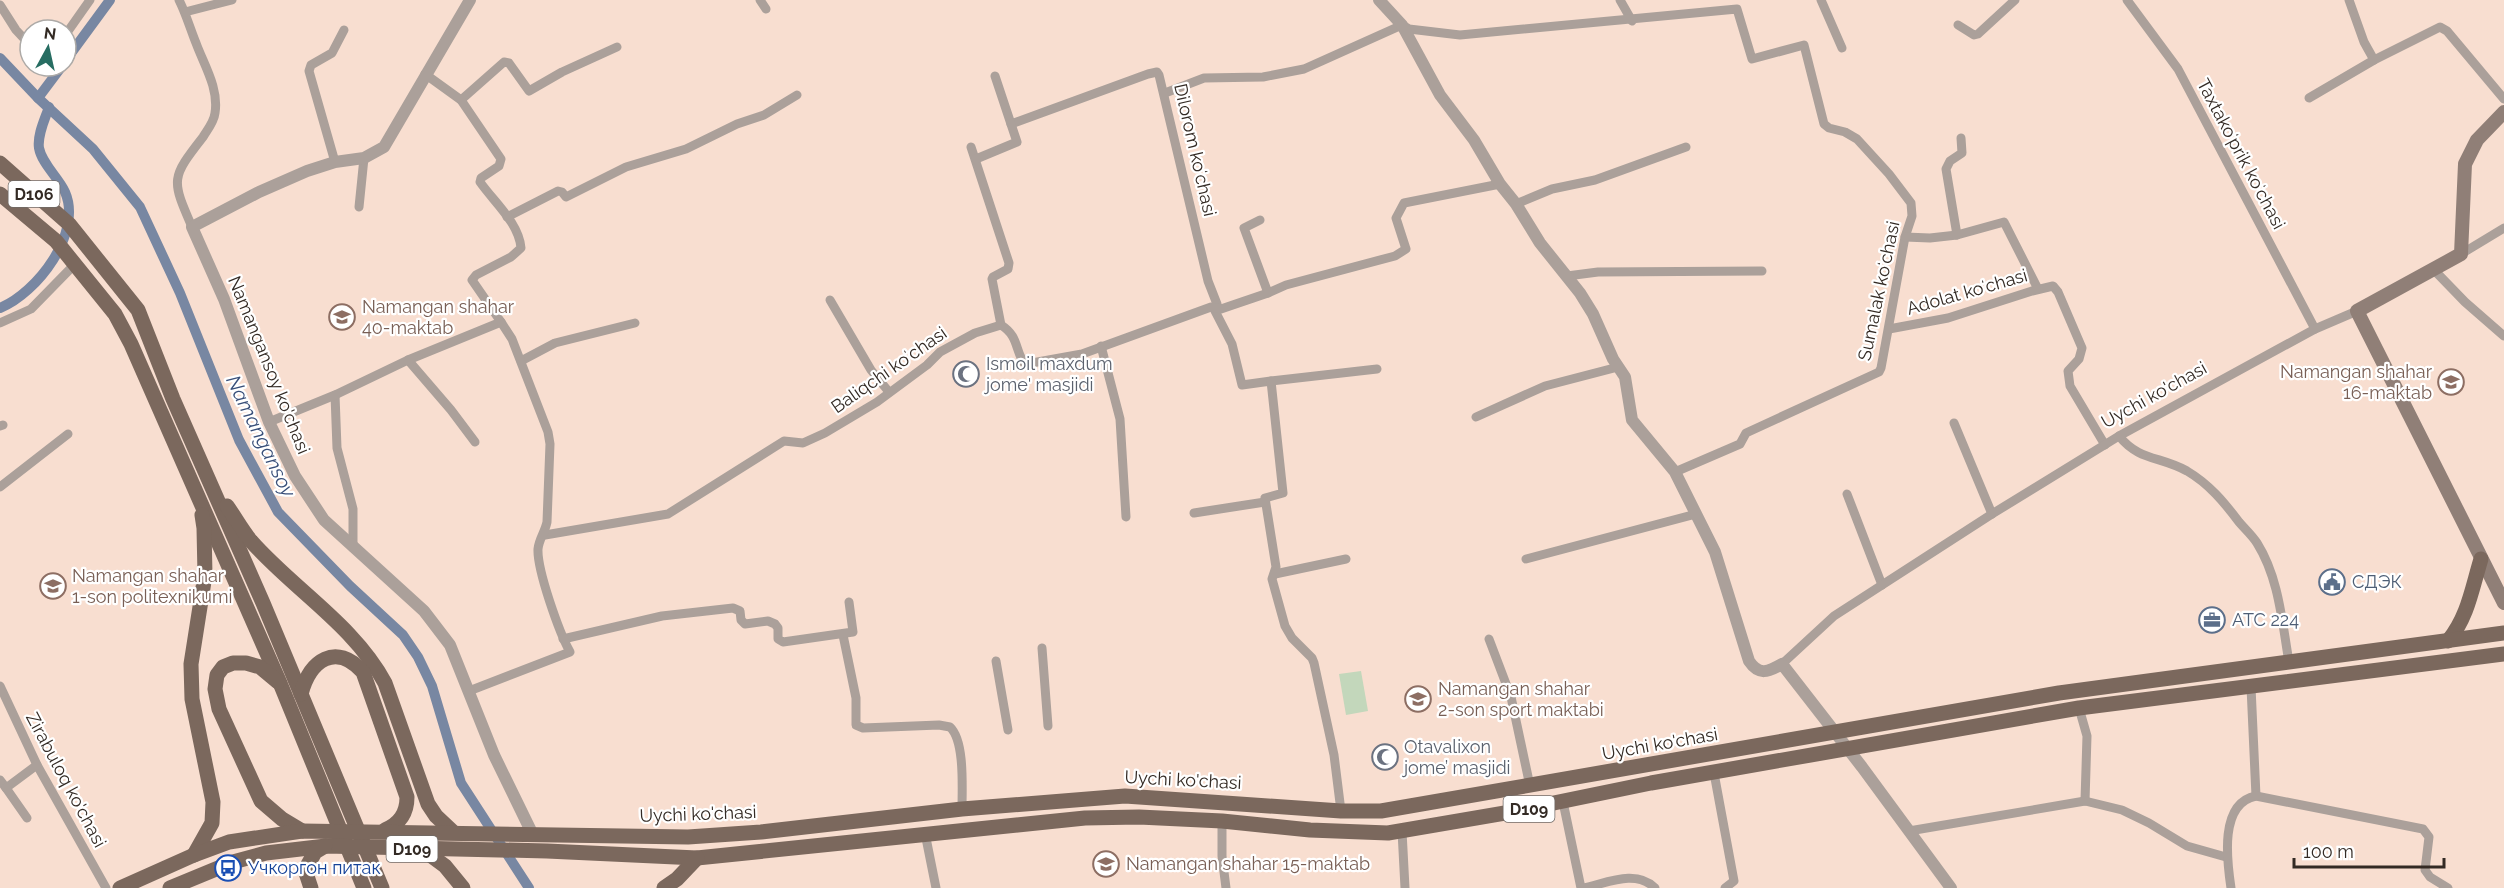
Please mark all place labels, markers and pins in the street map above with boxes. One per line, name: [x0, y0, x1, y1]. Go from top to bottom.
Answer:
place label: Namangan shahar 40-maktab: [362, 296, 515, 338]
school or university icon: Namangan shahar 40-maktab: [327, 302, 357, 332]
place label: Ismoil maxdum jome' masjidi: [983, 353, 1113, 395]
mosque icon: Ismoil maxdum jome' masjidi: [951, 359, 981, 389]
place label: Namangan shahar 16-maktab: [2280, 361, 2433, 403]
school or university icon: Namangan shahar 16-maktab: [2436, 367, 2466, 397]
place label: Namangan shahar 1-son politexnikumi: [72, 565, 233, 607]
public building icon: СДЭК: [2317, 567, 2347, 597]
school or university icon: Namangan shahar 1-son politexnikumi: [38, 571, 68, 601]
place label: СДЭК: [2352, 571, 2402, 592]
office icon: ATC 224: [2197, 605, 2227, 635]
place label: ATC 224: [2232, 609, 2299, 630]
place label: Namangan shahar 2-son sport maktabi: [1438, 678, 1604, 720]
school or university icon: Namangan shahar 2-son sport maktabi: [1403, 684, 1433, 714]
place label: Otavalixon jome’ masjidi: [1401, 736, 1511, 778]
mosque icon: Otavalixon jome’ masjidi: [1370, 742, 1400, 772]
school or university icon: Namangan shahar 15-maktab: [1091, 849, 1121, 879]
bus stop icon: Учкоргон питак: [213, 853, 243, 883]
place label: Namangan shahar 15-maktab: [1126, 853, 1370, 874]
place label: Учкоргон питак: [248, 857, 381, 878]

